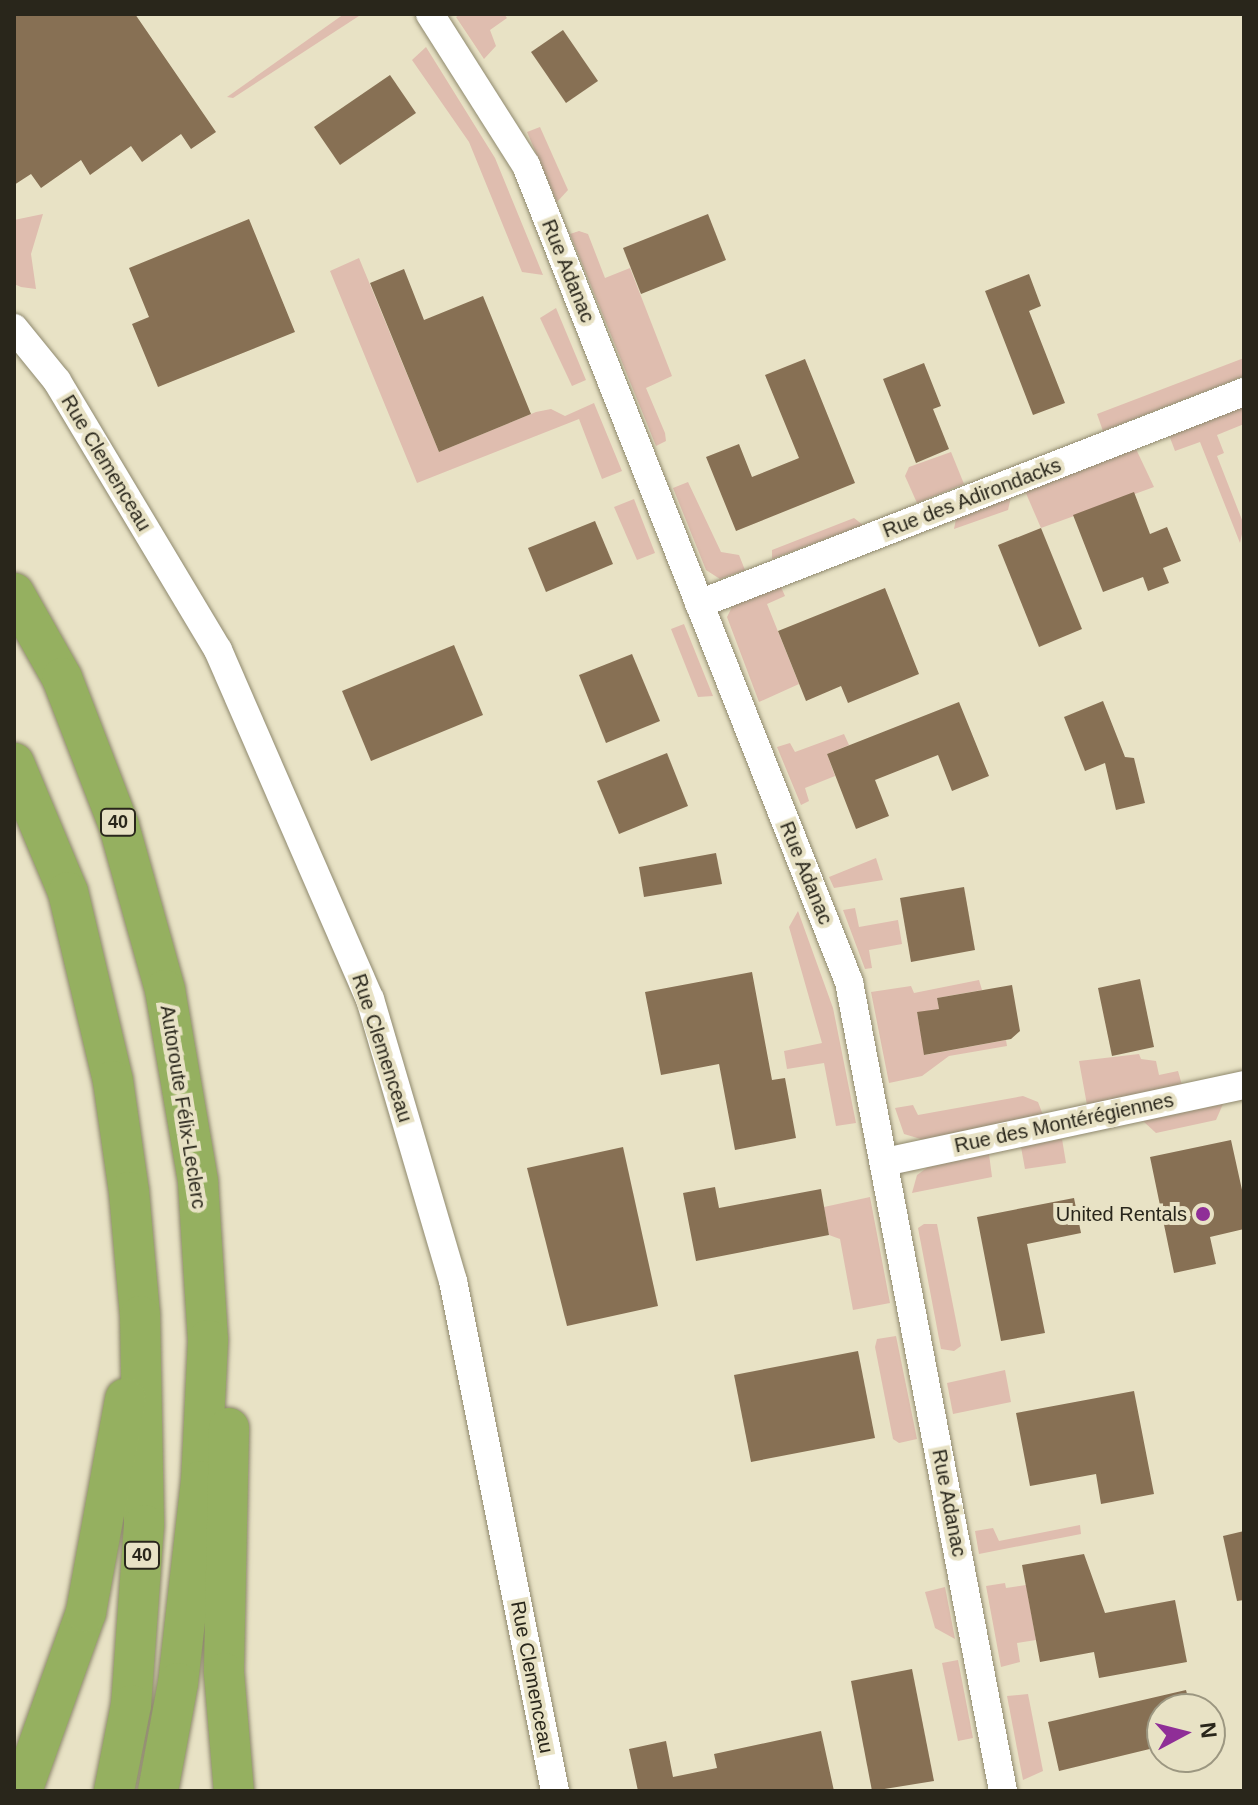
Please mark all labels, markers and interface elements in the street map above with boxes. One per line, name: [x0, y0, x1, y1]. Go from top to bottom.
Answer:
street label: Rue Adanac: [536, 215, 600, 327]
street label: Rue Clemenceau: [56, 391, 156, 535]
street label: Rue des Adirondacks: [879, 453, 1065, 543]
road number: 40: [98, 808, 138, 836]
street label: Rue Adanac: [774, 817, 838, 929]
street label: Rue Clemenceau: [347, 971, 417, 1125]
street label: Autoroute Félix-Leclerc: [155, 1004, 211, 1210]
street label: Rue des Montérégiennes: [952, 1088, 1176, 1158]
place label: United Rentals: [1056, 1202, 1187, 1226]
marker: United Rentals: [1194, 1205, 1212, 1223]
street label: Rue Adanac: [927, 1447, 971, 1559]
road number: 40: [122, 1541, 162, 1569]
street label: Rue Clemenceau: [505, 1599, 559, 1755]
north arrow: [1146, 1693, 1226, 1773]
text: N: [1195, 1721, 1222, 1740]

